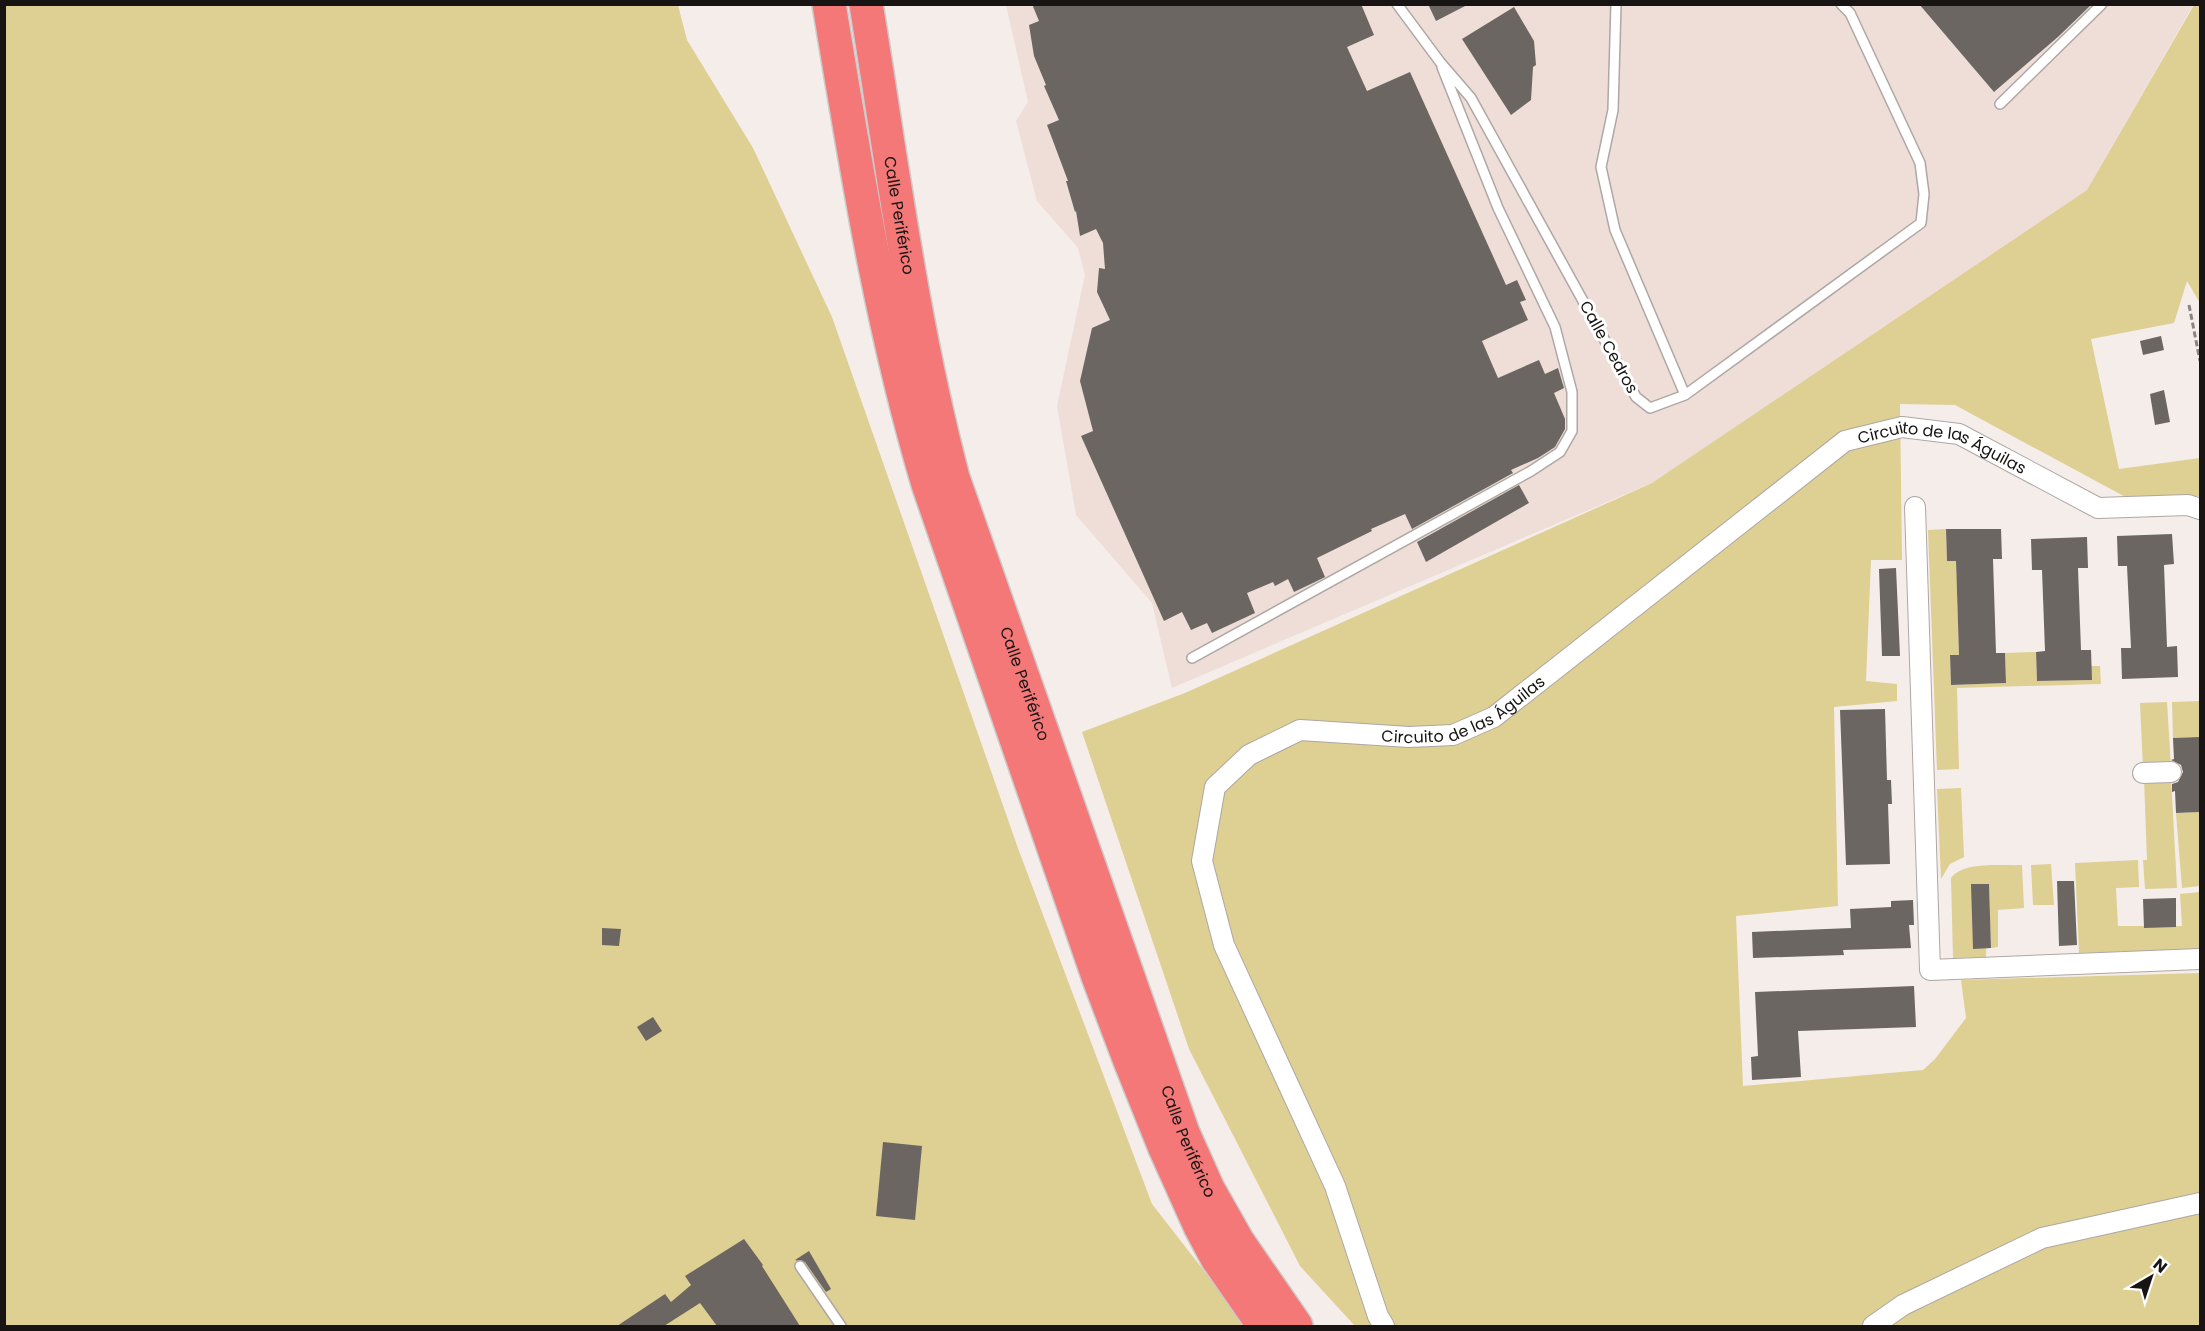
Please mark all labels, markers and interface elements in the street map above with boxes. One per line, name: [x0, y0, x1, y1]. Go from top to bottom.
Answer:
street label: Calle Periférico: [879, 155, 921, 276]
street label: Calle Cedros: [1574, 296, 1644, 398]
street label: Circuito de las Águilas: [1855, 416, 2031, 479]
street label: Calle Periférico: [995, 623, 1056, 744]
street label: Circuito de las Águilas: [1381, 670, 1549, 749]
street label: Calle Periférico: [1156, 1082, 1222, 1202]
north arrow: [2121, 1247, 2181, 1307]
text: N: [2148, 1253, 2172, 1278]

